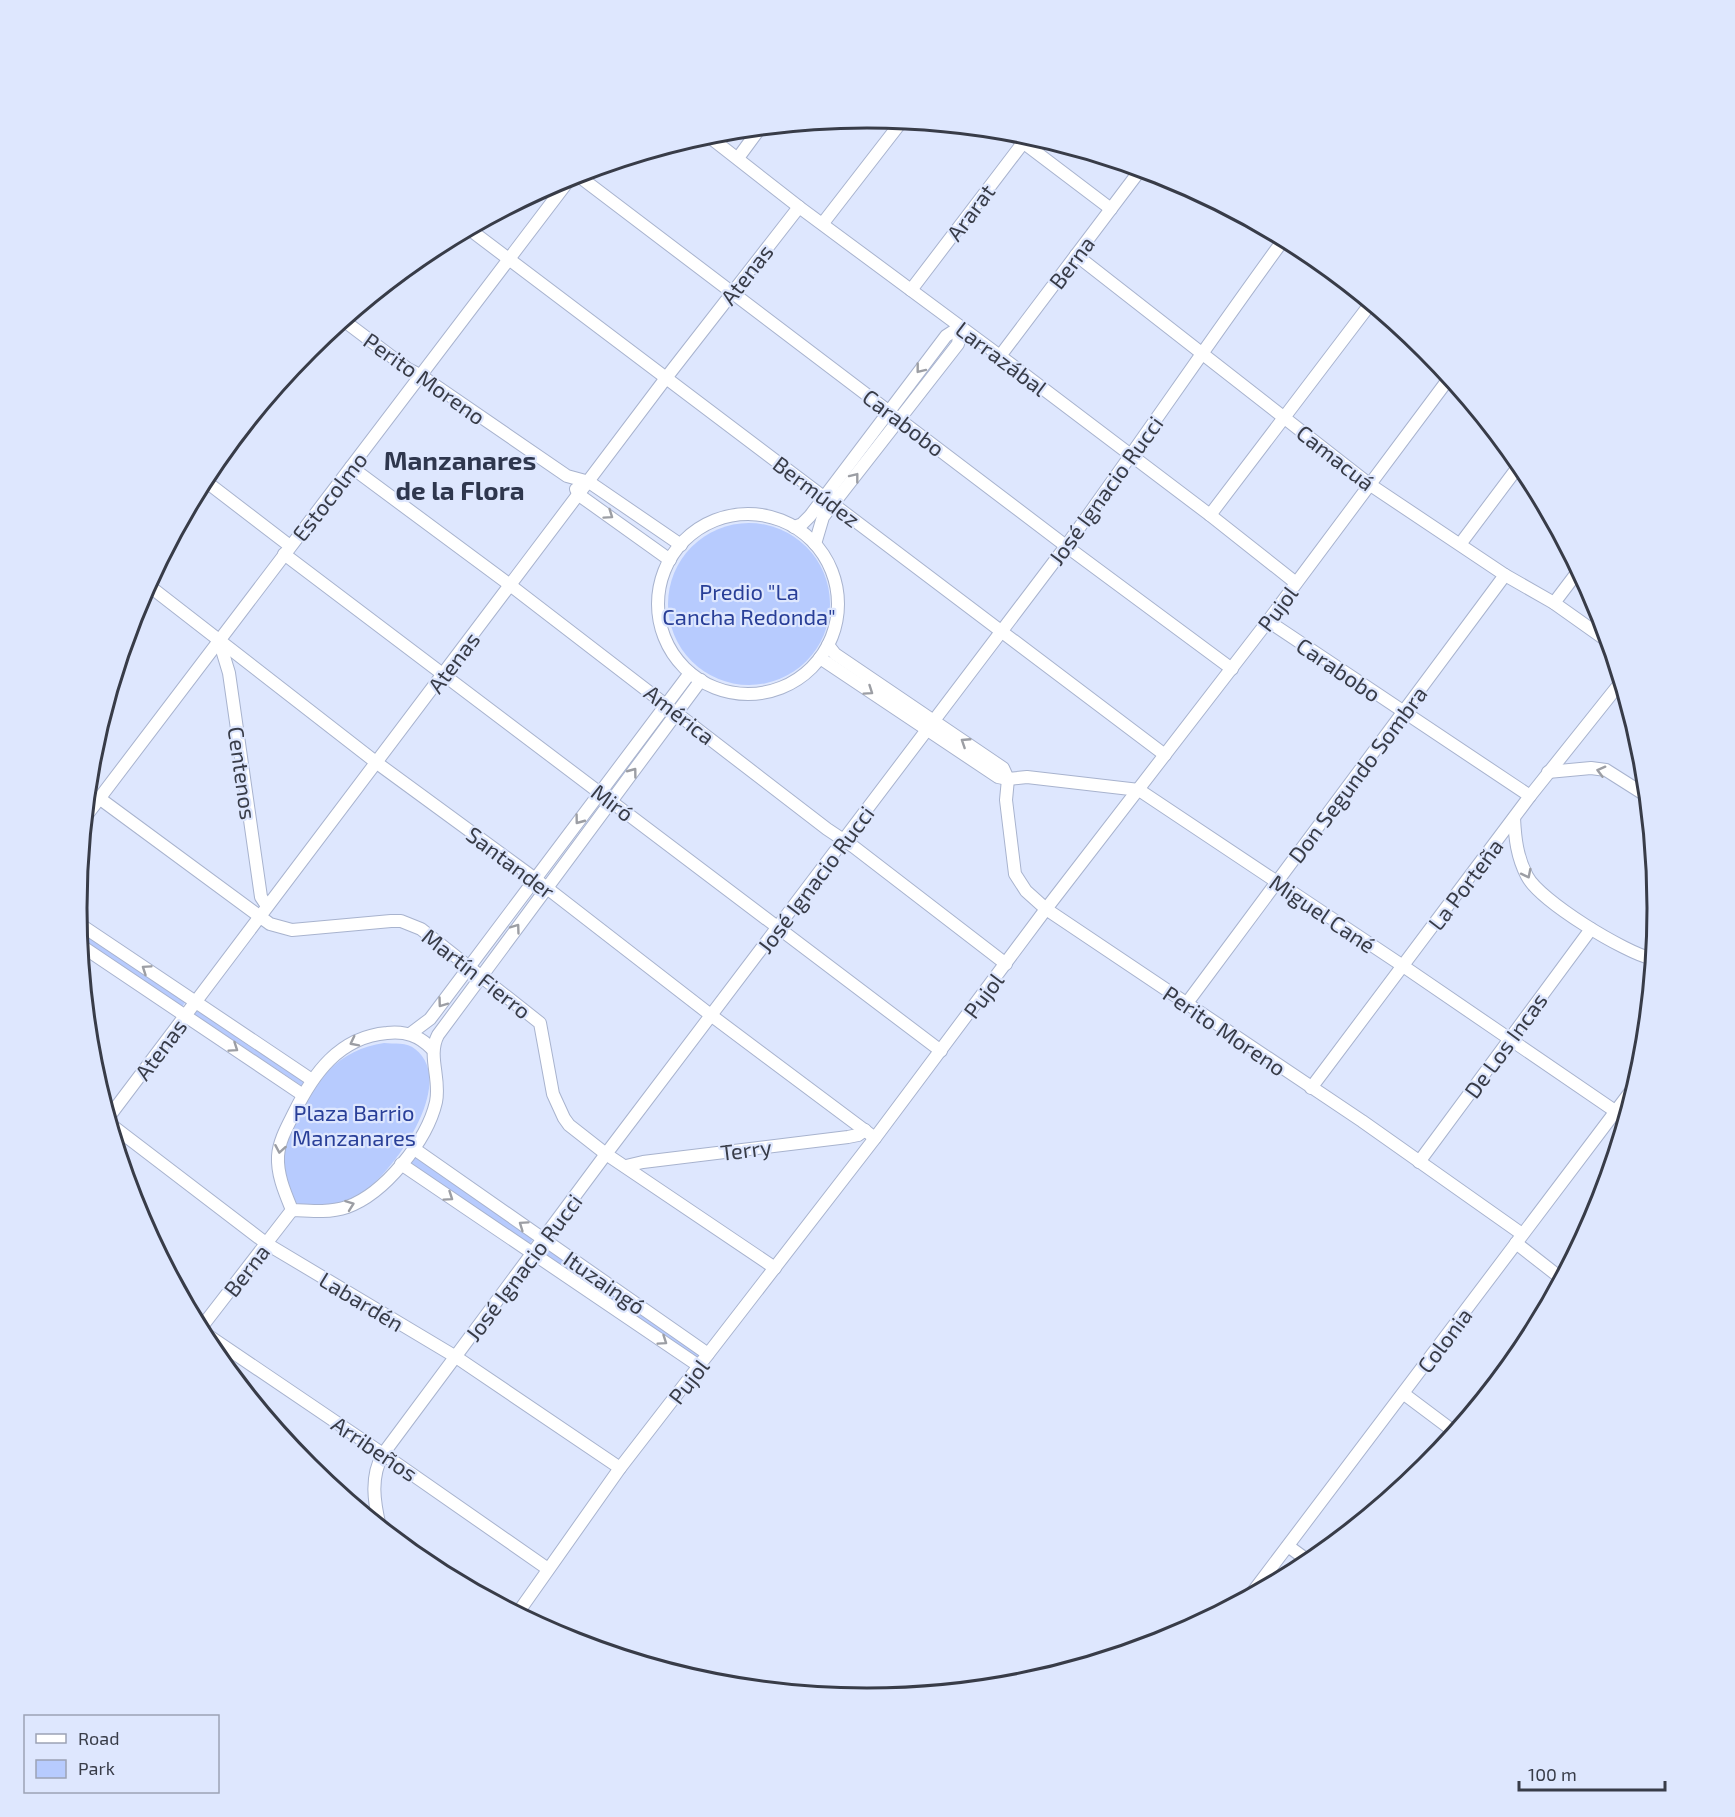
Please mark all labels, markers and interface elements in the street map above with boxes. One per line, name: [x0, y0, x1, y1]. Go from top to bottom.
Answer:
street label: Ararat: [940, 179, 1000, 245]
street label: Berna: [1043, 231, 1099, 293]
street label: Atenas: [714, 239, 778, 309]
street label: Larrazábal: [951, 315, 1053, 401]
street label: Perito Moreno: [359, 327, 491, 429]
one-way arrow: [917, 362, 928, 373]
street label: Carabobo: [858, 383, 950, 461]
street label: José Ignacio Rucci: [1042, 411, 1168, 569]
street label: Camacuá: [1292, 419, 1380, 495]
district label: Manzanares de la Flora: [384, 444, 536, 505]
street label: Estocolmo: [286, 446, 372, 546]
street label: Bermúdez: [769, 450, 865, 532]
one-way arrow: [847, 473, 858, 484]
one-way arrow: [602, 508, 613, 519]
park label: Predio "La Cancha Redonda": [662, 578, 836, 629]
street label: Pujol: [1252, 580, 1304, 636]
street label: Atenas: [422, 626, 484, 698]
street label: Carabobo: [1292, 631, 1386, 707]
street label: América: [640, 679, 720, 749]
street label: Don Segundo Sombra: [1282, 681, 1432, 867]
one-way arrow: [862, 684, 873, 695]
street label: Centenos: [224, 725, 262, 821]
one-way arrow: [960, 738, 971, 749]
one-way arrow: [1596, 765, 1606, 778]
one-way arrow: [625, 768, 636, 779]
street label: Miró: [587, 778, 639, 826]
street label: José Ignacio Rucci: [751, 800, 879, 958]
one-way arrow: [575, 813, 586, 824]
street label: Santander: [462, 820, 560, 904]
street label: La Porteña: [1422, 833, 1508, 935]
one-way arrow: [1519, 867, 1531, 878]
street label: Miguel Cané: [1265, 868, 1381, 958]
street label: Martín Fierro: [417, 923, 537, 1023]
one-way arrow: [509, 924, 520, 935]
one-way arrow: [142, 965, 153, 976]
street label: Pujol: [958, 967, 1010, 1023]
street label: Perito Moreno: [1159, 979, 1291, 1081]
street label: De Los Incas: [1458, 987, 1552, 1103]
one-way arrow: [438, 996, 449, 1007]
street label: Atenas: [129, 1013, 191, 1085]
one-way arrow: [350, 1035, 361, 1046]
one-way arrow: [227, 1041, 238, 1052]
park label: Plaza Barrio Manzanares: [292, 1099, 416, 1150]
street label: Terry: [719, 1133, 773, 1165]
one-way arrow: [274, 1143, 287, 1153]
street label: José Ignacio Rucci: [459, 1188, 587, 1346]
one-way arrow: [443, 1190, 454, 1201]
one-way arrow: [343, 1200, 354, 1212]
one-way arrow: [518, 1221, 529, 1232]
street label: Berna: [218, 1239, 274, 1301]
street label: Ituzaingó: [559, 1245, 651, 1319]
street label: Labardén: [315, 1266, 409, 1336]
street label: Colonia: [1411, 1302, 1477, 1378]
one-way arrow: [657, 1334, 667, 1346]
street label: Pujol: [662, 1353, 715, 1409]
street label: Arribeños: [327, 1410, 423, 1486]
legend: [24, 1715, 219, 1793]
text: Road: [78, 1727, 119, 1749]
scale bar: [1519, 1754, 1664, 1792]
text: Park: [78, 1757, 115, 1779]
text: 100 m: [1528, 1763, 1577, 1785]

